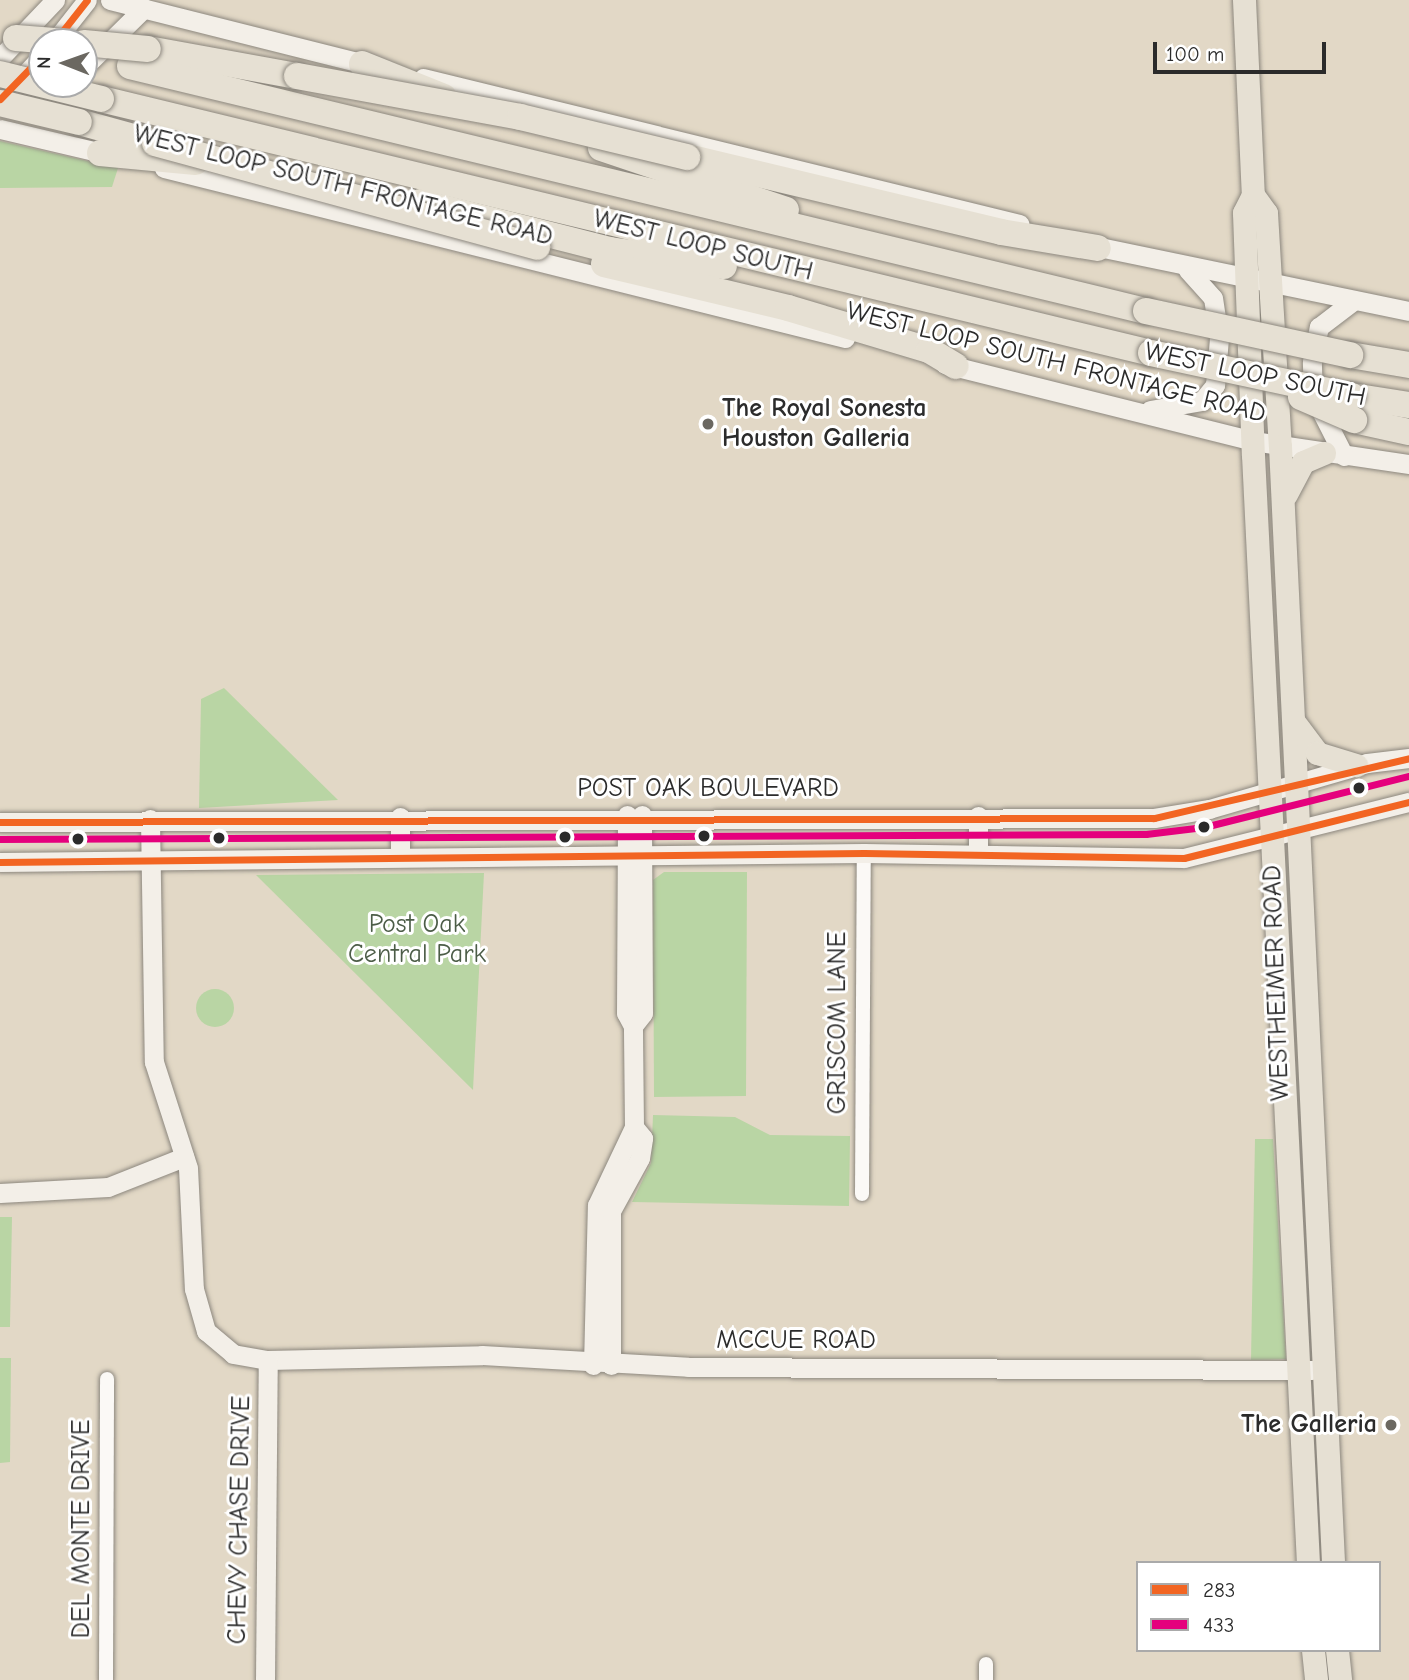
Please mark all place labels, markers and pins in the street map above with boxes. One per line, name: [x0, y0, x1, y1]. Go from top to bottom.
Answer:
place label: The Royal Sonesta Houston Galleria: [722, 393, 926, 454]
marker: The Royal Sonesta Houston Galleria: [700, 416, 716, 432]
unlabelled marker: [1352, 781, 1366, 795]
unlabelled marker: [1197, 820, 1211, 834]
unlabelled marker: [697, 829, 711, 843]
unlabelled marker: [558, 830, 572, 844]
unlabelled marker: [212, 831, 226, 845]
unlabelled marker: [71, 832, 85, 846]
place label: The Galleria: [1241, 1409, 1377, 1441]
marker: The Galleria: [1383, 1417, 1399, 1433]

